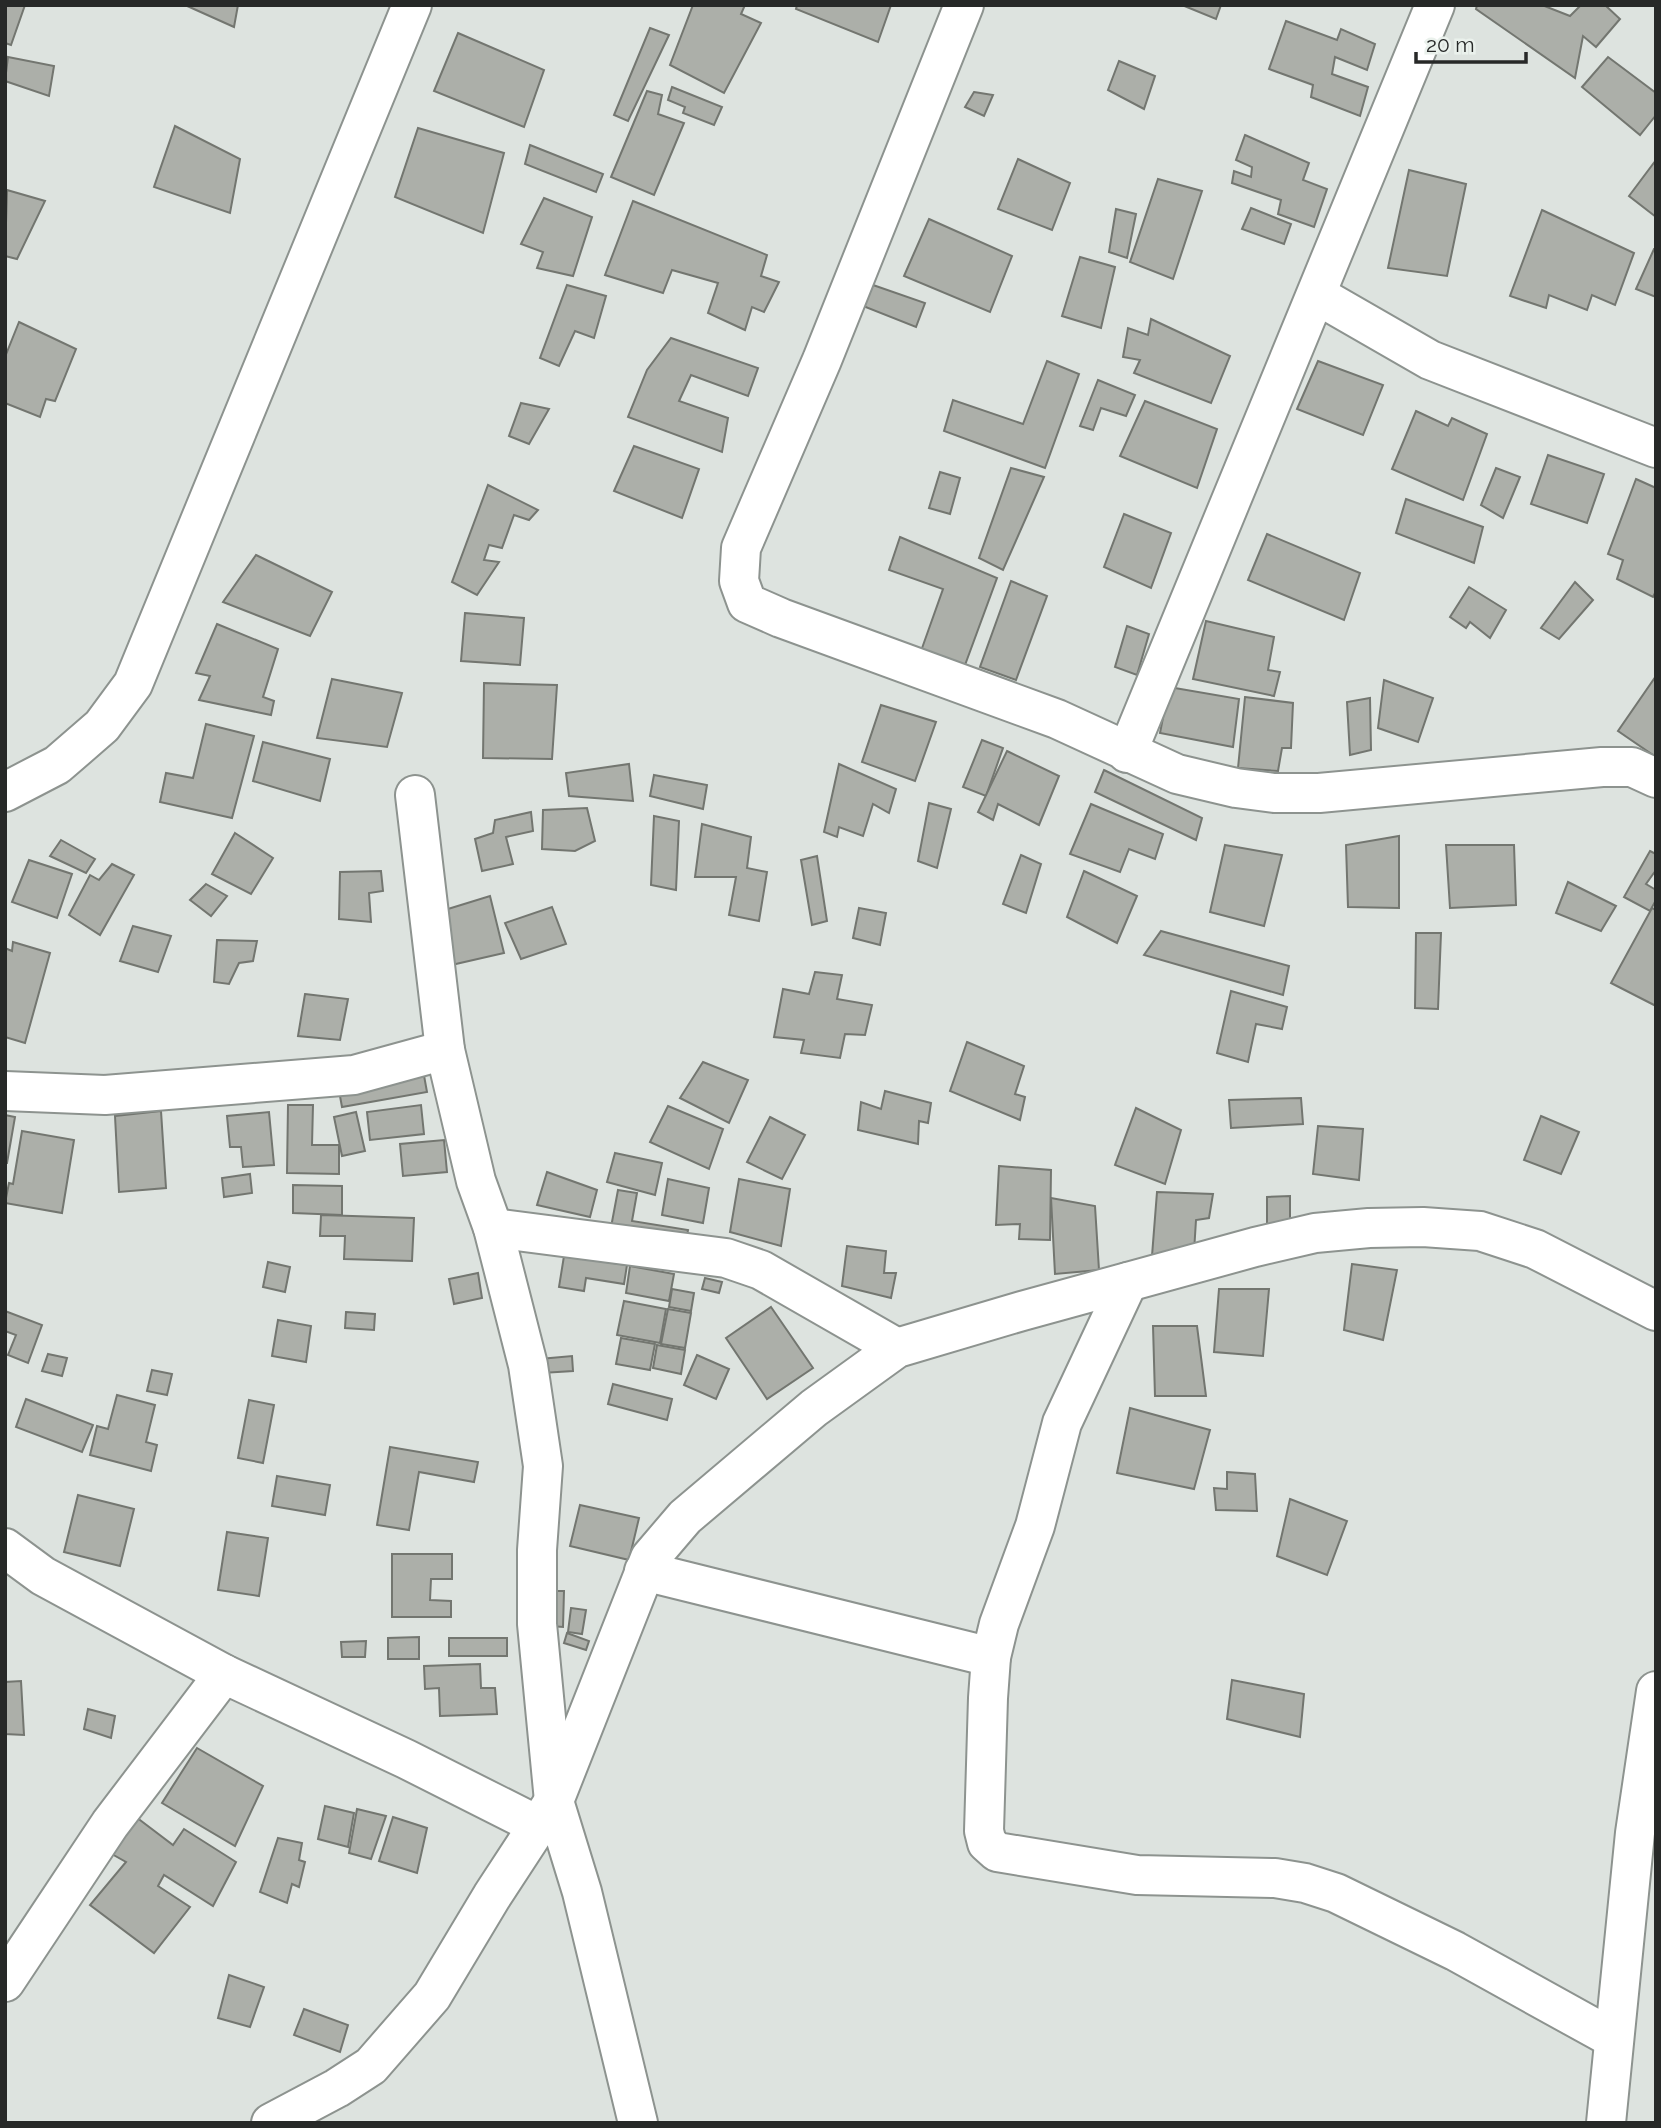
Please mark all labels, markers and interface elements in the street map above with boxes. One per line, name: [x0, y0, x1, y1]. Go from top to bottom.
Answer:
scale bar: [1416, 21, 1526, 65]
text: 20 m: [1426, 32, 1474, 57]

